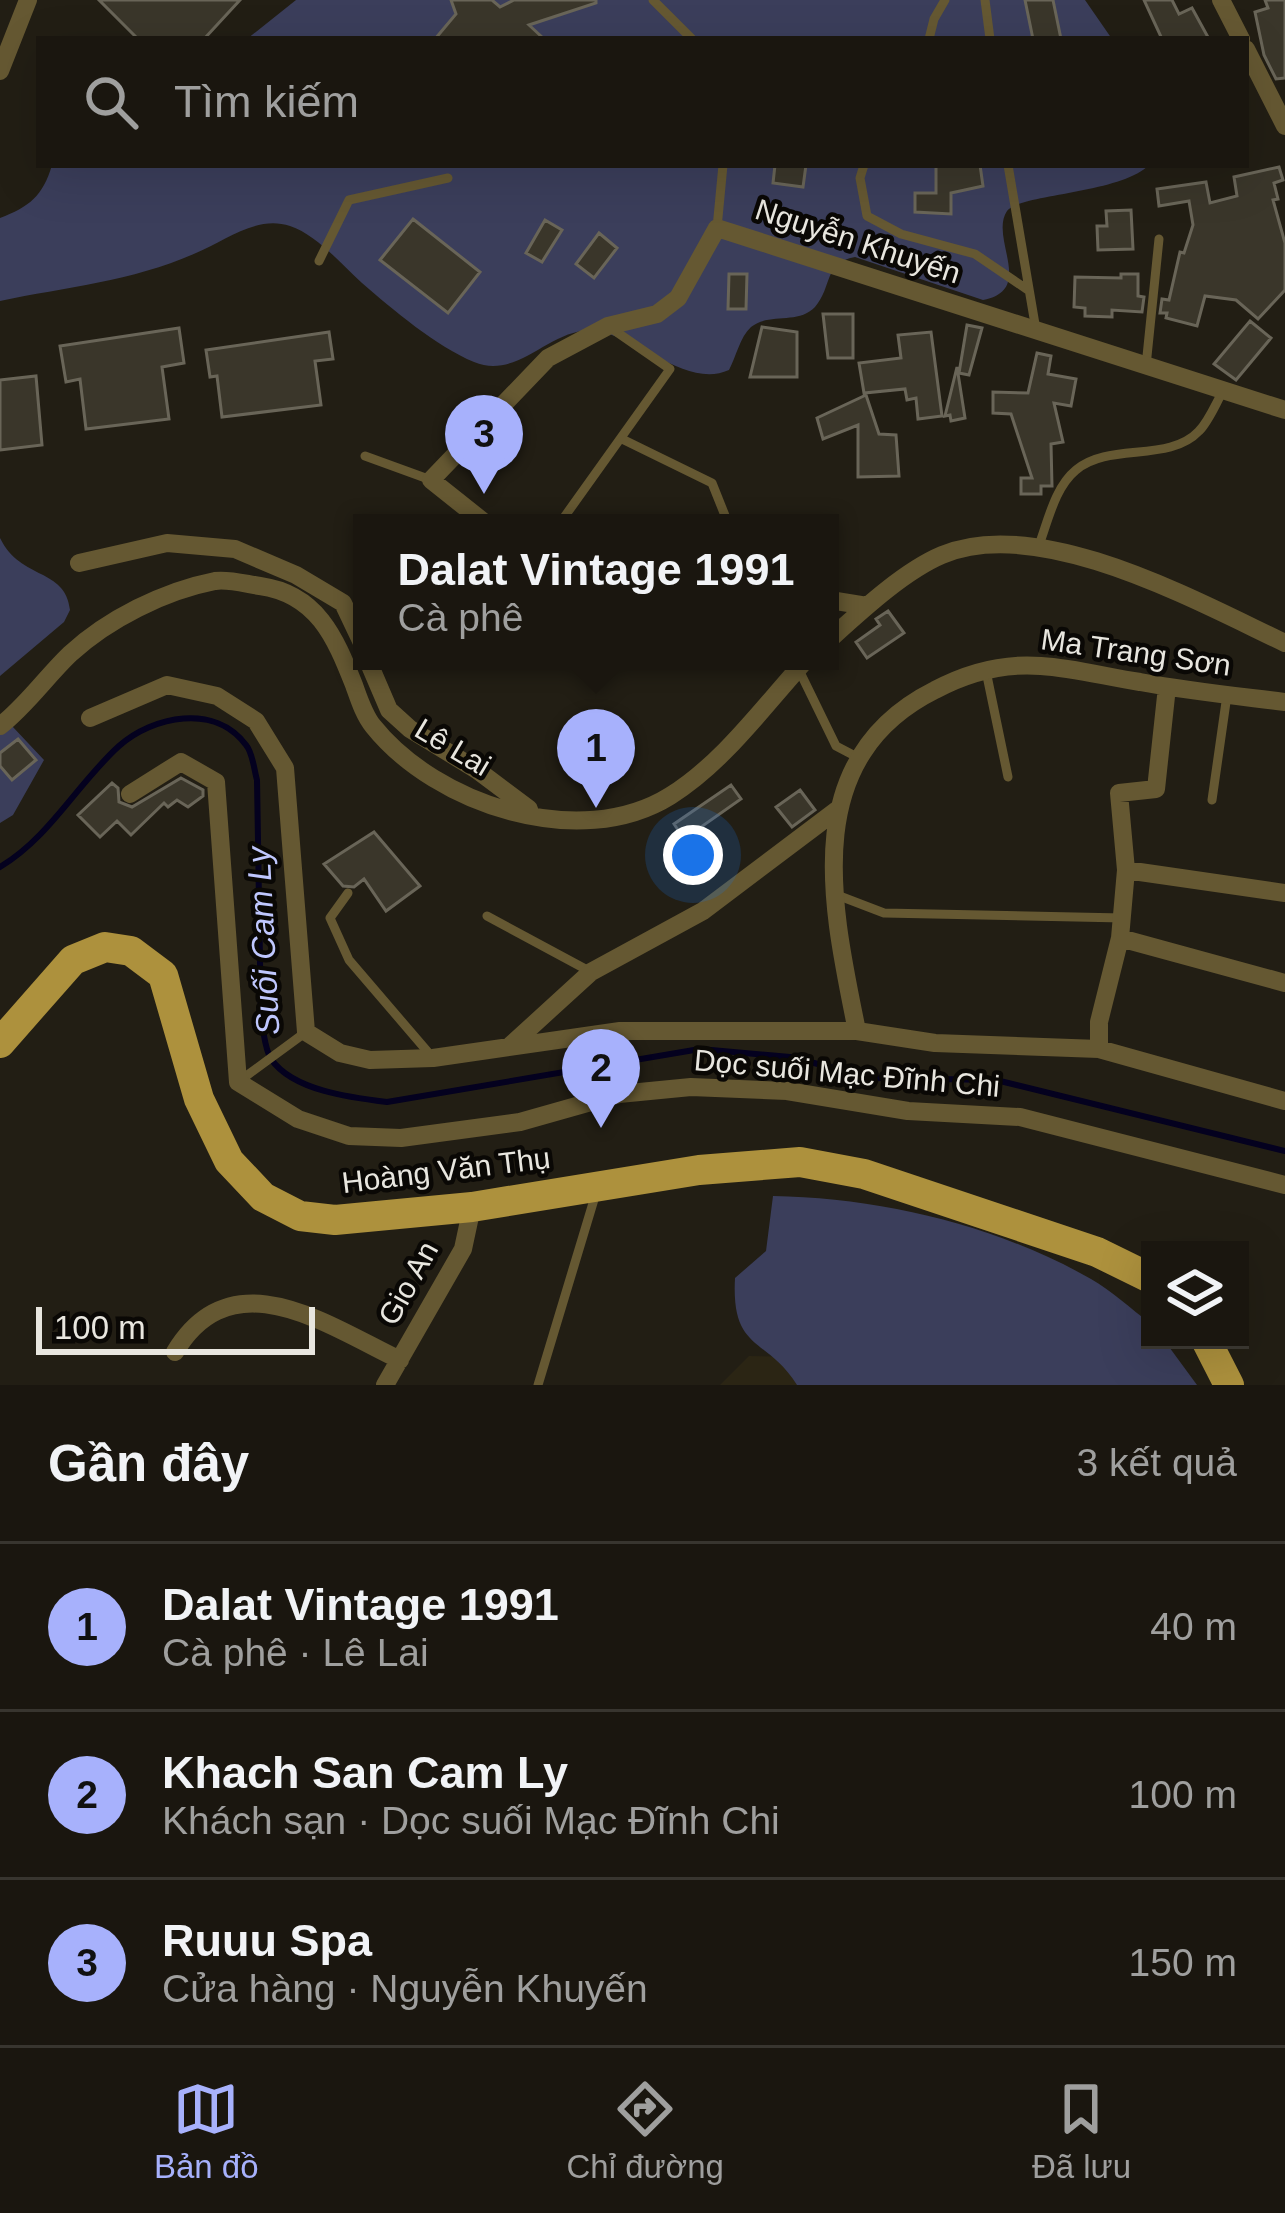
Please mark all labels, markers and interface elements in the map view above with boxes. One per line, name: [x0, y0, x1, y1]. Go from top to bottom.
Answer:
search box: [36, 36, 1249, 168]
icon: search: [78, 69, 144, 135]
text: Tìm kiếm: [174, 76, 359, 127]
street label: Nguyễn Khuyến: [751, 192, 965, 290]
pin: 3: [445, 395, 523, 494]
popup: [353, 514, 839, 670]
text: Dalat Vintage 1991: [398, 544, 794, 595]
text: Cà phê: [398, 596, 523, 639]
street label: Ma Trang Sơn: [1039, 622, 1233, 682]
pin: 1: [557, 709, 635, 808]
street label: Lê Lai: [409, 712, 497, 782]
your location: [663, 825, 723, 885]
water label: Suối Cam Ly: [239, 844, 286, 1036]
pin: 2: [562, 1029, 640, 1128]
street label: Dọc suối Mạc Đĩnh Chi: [693, 1043, 1001, 1103]
street label: Hoàng Văn Thụ: [340, 1141, 552, 1199]
street label: Gio An: [372, 1236, 444, 1330]
map controls: [1141, 1241, 1249, 1349]
button: layers: [1141, 1241, 1249, 1349]
scale bar: [36, 1301, 315, 1354]
text: 100 m: [54, 1309, 146, 1346]
text: Gần đây: [48, 1435, 249, 1492]
text: 3 kết quả: [1077, 1441, 1237, 1484]
text: Dalat Vintage 1991: [162, 1579, 559, 1630]
text: 1: [76, 1605, 98, 1648]
text: 40 m: [1150, 1605, 1237, 1648]
text: Cà phê · Lê Lai: [162, 1631, 429, 1674]
text: Khach San Cam Ly: [162, 1747, 568, 1798]
text: 2: [76, 1773, 98, 1816]
text: 100 m: [1129, 1773, 1237, 1816]
text: Khách sạn · Dọc suối Mạc Đĩnh Chi: [162, 1799, 780, 1842]
text: Ruuu Spa: [162, 1915, 372, 1966]
text: 3: [76, 1941, 98, 1984]
text: 150 m: [1129, 1941, 1237, 1984]
text: Cửa hàng · Nguyễn Khuyến: [162, 1967, 648, 2010]
tab: Bản đồ: [154, 2076, 259, 2186]
tab: Chỉ đường: [566, 2076, 724, 2186]
tab: Đã lưu: [1032, 2076, 1131, 2186]

